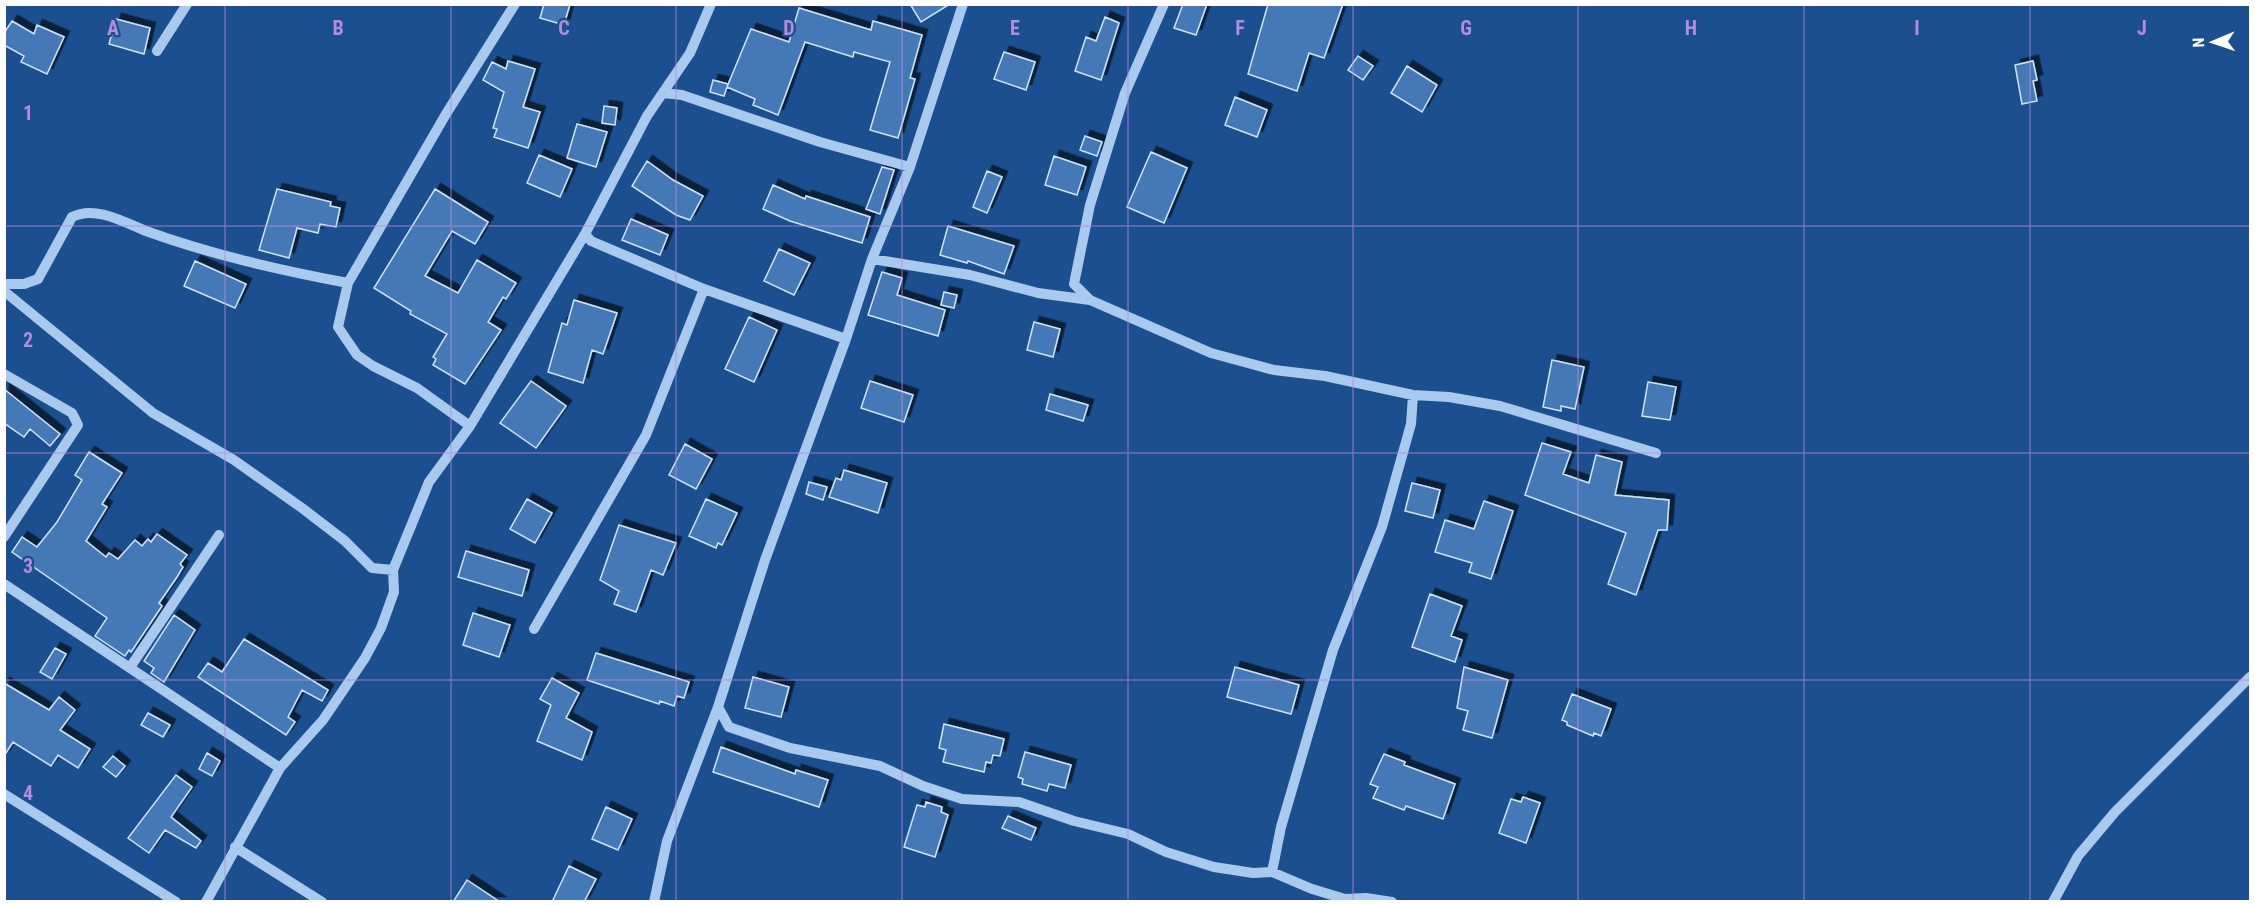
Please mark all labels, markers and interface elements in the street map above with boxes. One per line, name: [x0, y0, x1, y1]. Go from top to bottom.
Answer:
north arrow: [2183, 12, 2243, 72]
text: A: [107, 16, 119, 40]
text: B: [332, 16, 344, 40]
text: C: [558, 16, 570, 40]
text: D: [783, 16, 795, 40]
text: E: [1010, 16, 1020, 40]
text: F: [1235, 16, 1245, 40]
text: G: [1460, 16, 1472, 40]
text: H: [1685, 16, 1697, 40]
text: I: [1914, 16, 1920, 40]
text: J: [2137, 16, 2147, 40]
text: N: [2189, 37, 2208, 48]
text: 1: [23, 101, 33, 125]
text: 2: [23, 328, 33, 352]
text: 3: [23, 554, 33, 578]
text: 4: [23, 781, 33, 805]

